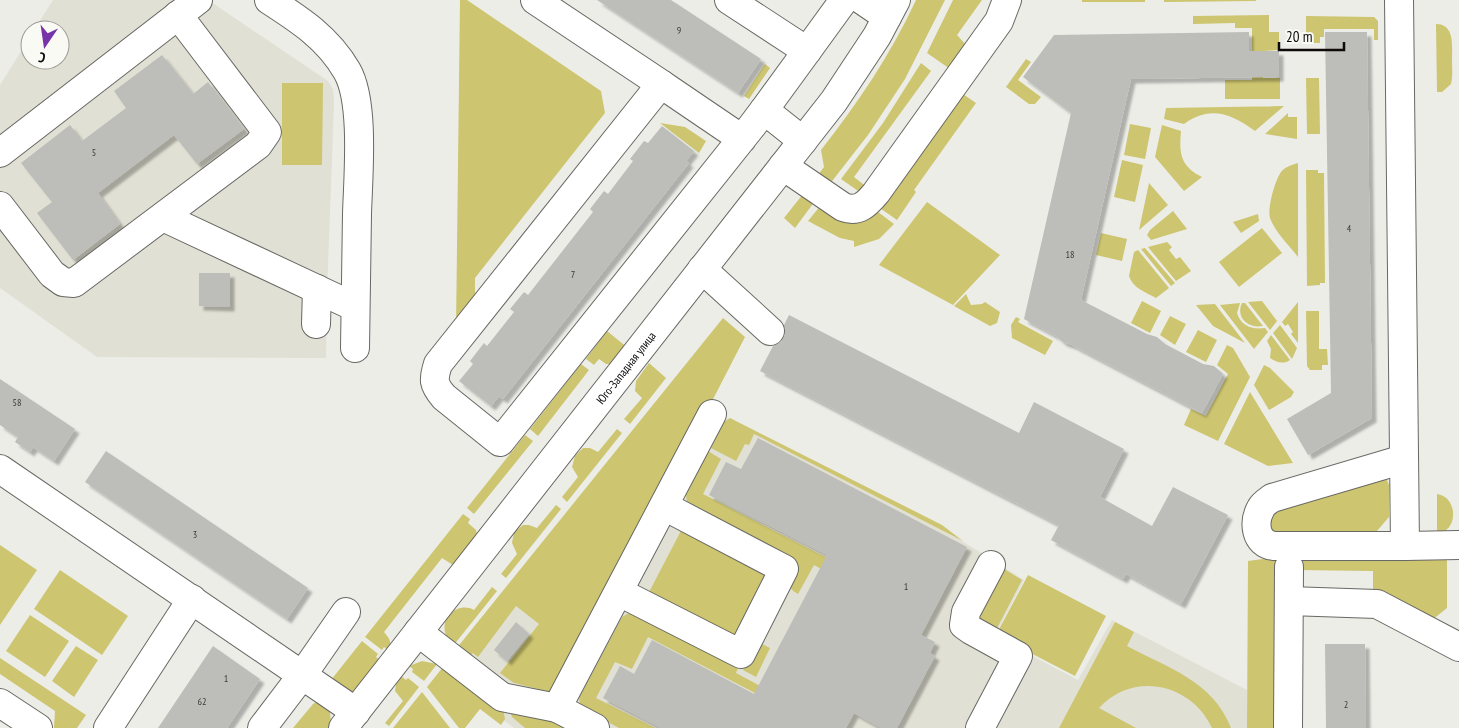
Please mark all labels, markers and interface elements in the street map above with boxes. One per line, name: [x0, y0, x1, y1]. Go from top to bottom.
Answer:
north arrow: [20, 20, 70, 70]
scale bar: [1279, 20, 1344, 52]
house number: 9: [677, 24, 681, 37]
text: 20 m: [1286, 27, 1312, 46]
text: С: [36, 48, 47, 67]
house number: 5: [92, 146, 96, 159]
house number: 4: [1347, 222, 1352, 235]
house number: 18: [1066, 248, 1075, 261]
house number: 7: [571, 268, 575, 281]
street label: Юго-Западная улица: [592, 328, 658, 407]
house number: 58: [13, 396, 22, 409]
house number: 3: [193, 528, 197, 541]
house number: 1: [904, 580, 908, 593]
house number: 1: [224, 672, 228, 685]
house number: 62: [198, 695, 207, 708]
house number: 2: [1344, 698, 1348, 711]

